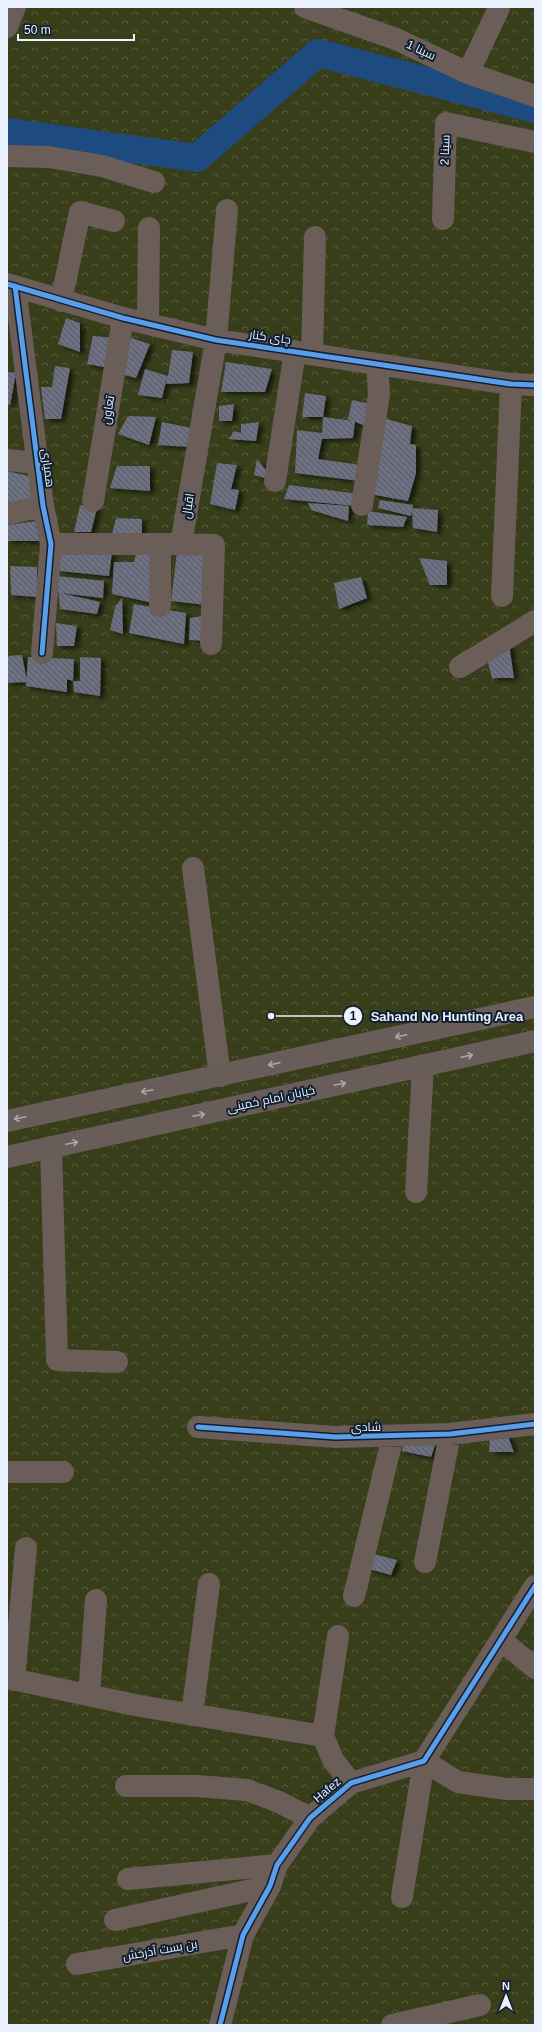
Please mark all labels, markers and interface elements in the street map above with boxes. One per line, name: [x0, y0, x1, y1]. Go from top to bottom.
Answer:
scale bar: [18, 16, 134, 42]
text: 50 m: [24, 23, 51, 37]
street label: سینا 1: [404, 37, 438, 63]
street label: سینا 2: [437, 134, 453, 166]
street label: چای کنار: [247, 327, 292, 349]
street label: تعاون: [99, 394, 117, 425]
street label: همیاری: [39, 448, 57, 488]
street label: اقبال: [179, 492, 197, 520]
callout: Sahand No Hunting Area: [343, 1004, 532, 1028]
text: 1: [350, 1009, 357, 1023]
text: Sahand No Hunting Area: [371, 1009, 524, 1024]
one-way arrow: [395, 1033, 408, 1041]
one-way arrow: [460, 1051, 473, 1059]
one-way arrow: [268, 1060, 281, 1068]
one-way arrow: [333, 1079, 346, 1087]
street label: خیابان امام خمینی: [226, 1083, 316, 1116]
one-way arrow: [141, 1088, 154, 1096]
one-way arrow: [193, 1110, 206, 1118]
one-way arrow: [14, 1115, 27, 1123]
one-way arrow: [66, 1138, 79, 1146]
street label: شادی: [351, 1420, 381, 1434]
street label: Hafez: [311, 1774, 343, 1806]
street label: بن بست آذرخش: [122, 1937, 198, 1963]
north arrow: [486, 1976, 526, 2016]
text: N: [502, 1980, 510, 1992]

